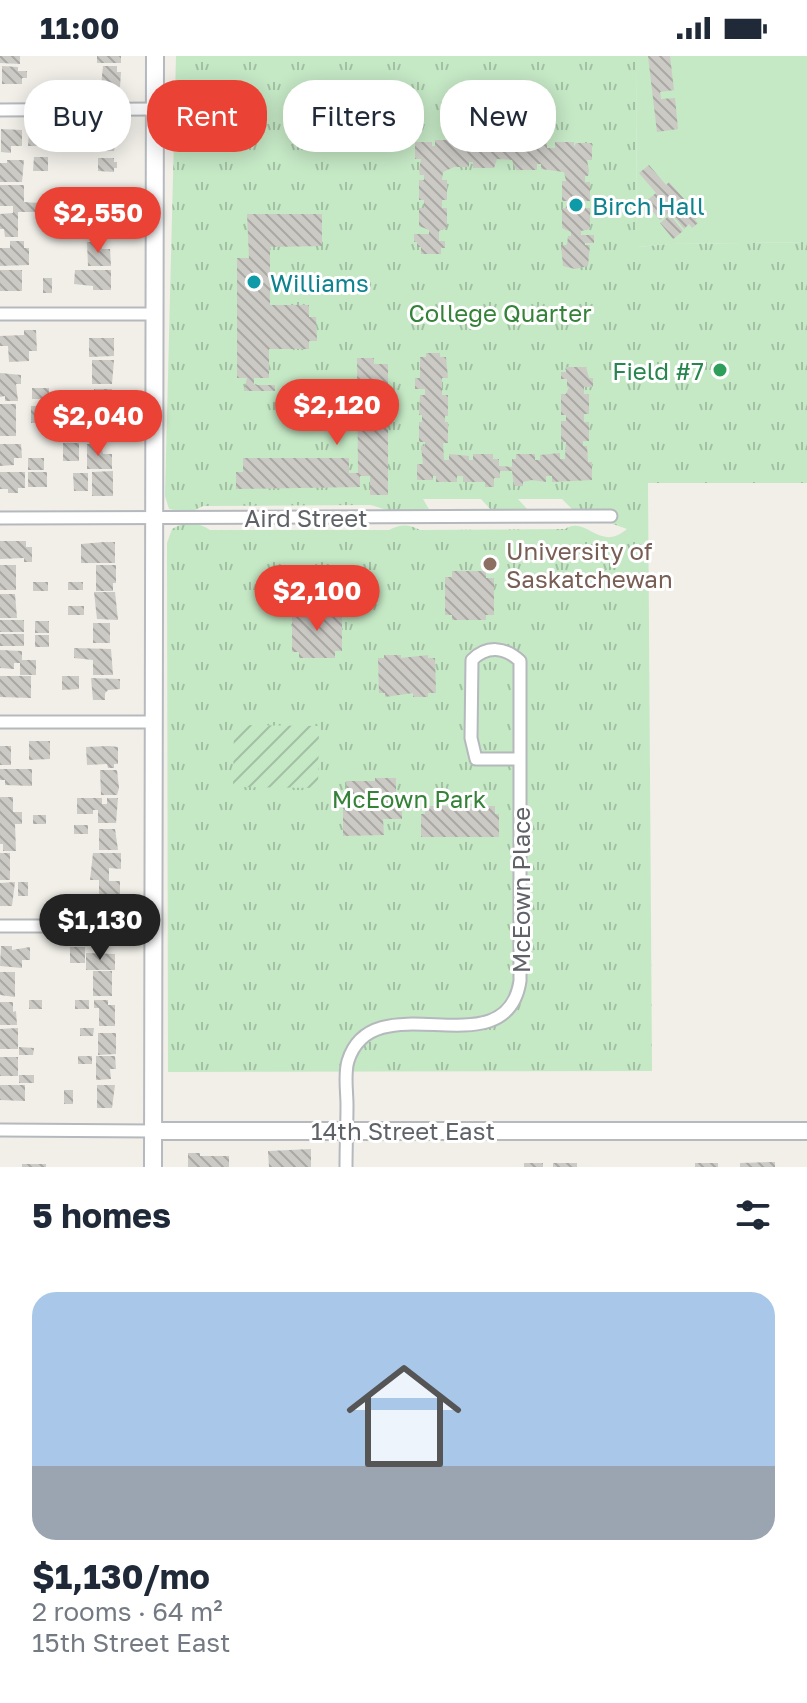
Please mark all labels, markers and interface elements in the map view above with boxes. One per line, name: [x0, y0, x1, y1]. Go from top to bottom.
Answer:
text: 11:00: [40, 10, 120, 46]
chip: Buy: [24, 80, 131, 152]
chip: Rent: [147, 80, 267, 152]
chip: Filters: [283, 80, 424, 152]
chip: New: [440, 80, 556, 152]
pin: $2,550: [33, 187, 163, 255]
place label: Birch Hall: [592, 191, 705, 220]
marker: Birch Hall: [567, 196, 585, 214]
text: $2,550: [53, 197, 143, 228]
place label: Williams: [270, 268, 369, 297]
marker: Williams: [245, 273, 263, 291]
park label: College Quarter: [409, 298, 592, 327]
place label: Field #7: [612, 356, 704, 385]
marker: Field #7: [711, 361, 729, 379]
pin: $2,120: [272, 379, 402, 447]
text: $2,120: [293, 389, 381, 420]
pin: $2,040: [33, 390, 163, 458]
text: $2,040: [52, 400, 144, 431]
street label: Aird Street: [244, 503, 368, 532]
place label: University of Saskatchewan: [506, 536, 673, 593]
marker: University of Saskatchewan: [481, 555, 499, 573]
pin: $2,100: [252, 565, 382, 633]
text: $2,100: [273, 575, 361, 606]
park label: McEown Park: [332, 784, 486, 813]
street label: McEown Place: [506, 807, 535, 973]
pin: $1,130: [35, 894, 165, 962]
text: $1,130: [57, 904, 143, 935]
street label: 14th Street East: [311, 1116, 495, 1145]
icon: filters: [731, 1193, 775, 1237]
text: 5 homes: [32, 1195, 171, 1235]
icon: home: [332, 1344, 476, 1488]
text: $1,130/mo: [32, 1556, 210, 1596]
text: 2 rooms · 64 m²: [32, 1596, 223, 1627]
text: 15th Street East: [32, 1627, 231, 1658]

